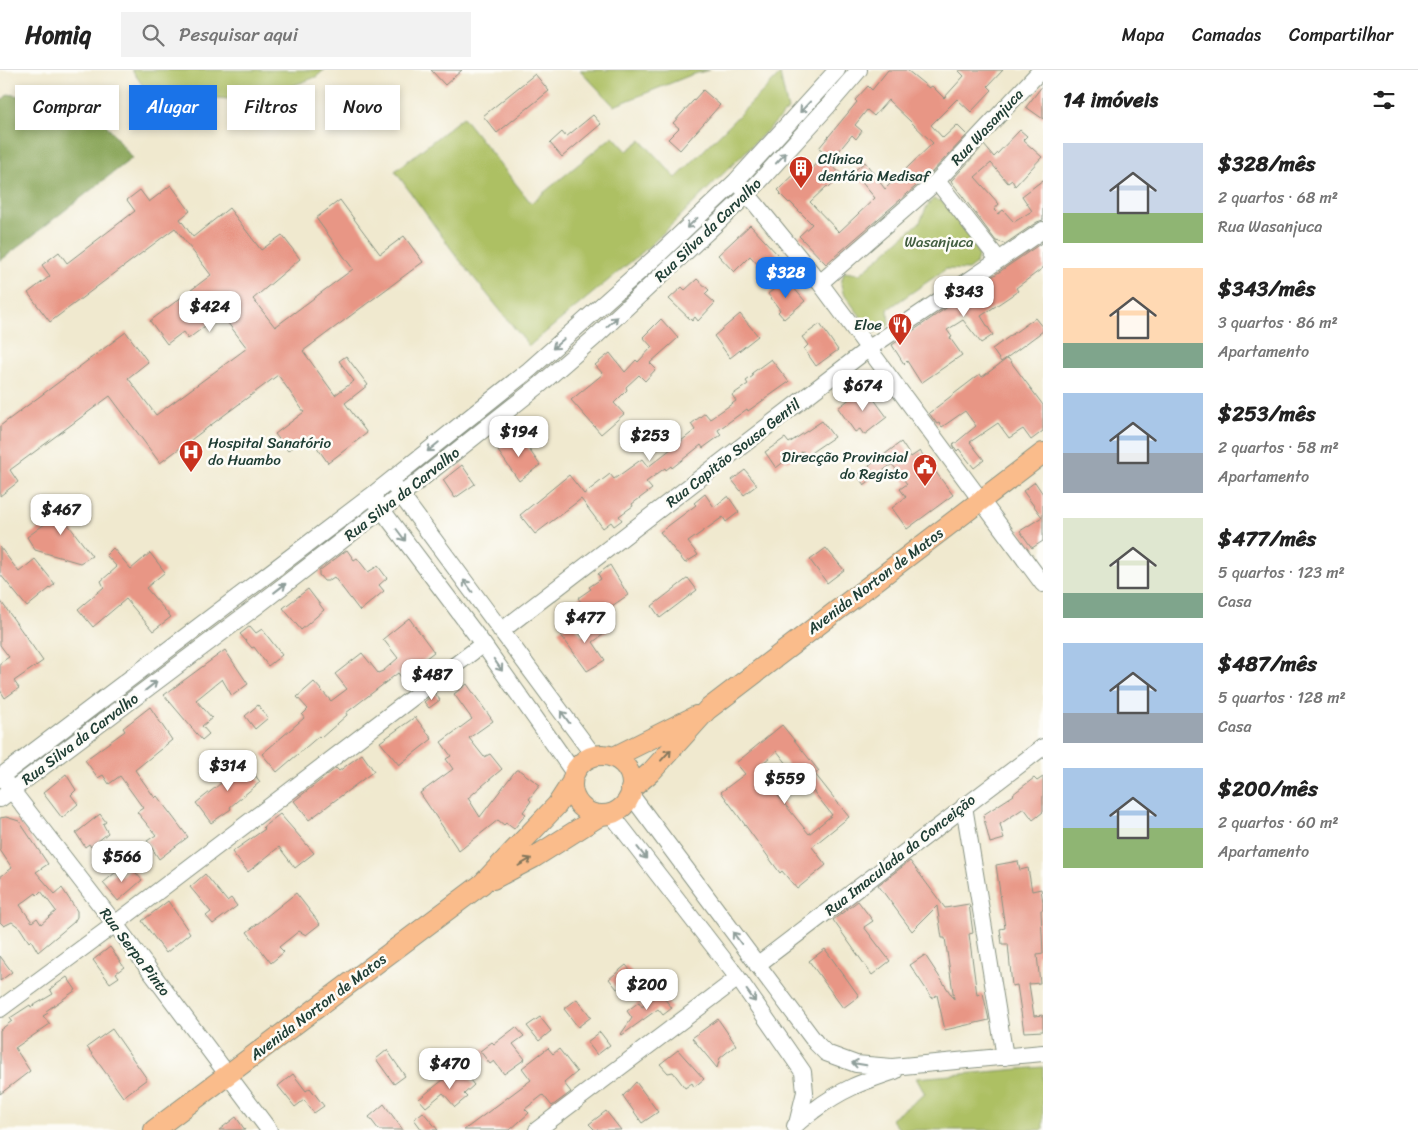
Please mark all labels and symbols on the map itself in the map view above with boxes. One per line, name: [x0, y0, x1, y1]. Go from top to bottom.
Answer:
street label: Rua Wasanjuca: [944, 82, 1030, 172]
one-way arrow: [799, 100, 811, 113]
place label: Clínica dentária Medisaf: [818, 146, 932, 189]
one-way arrow: [775, 151, 787, 164]
building icon: Clínica dentária Medisaf: [788, 155, 814, 189]
street label: Rua Silva da Carvalho: [648, 171, 768, 288]
one-way arrow: [685, 217, 698, 229]
park label: Wasanjuca: [904, 229, 974, 255]
pin: $328: [756, 256, 816, 299]
pin: $343: [934, 276, 994, 318]
pin: $424: [180, 290, 240, 333]
place label: Eloe: [854, 312, 882, 338]
restaurant icon: Eloe: [887, 312, 913, 346]
one-way arrow: [605, 316, 618, 328]
one-way arrow: [552, 338, 565, 350]
pin: $674: [833, 370, 893, 412]
street label: Rua Capitão Sousa Gentil: [660, 391, 807, 514]
pin: $194: [489, 416, 549, 458]
pin: $253: [620, 420, 680, 462]
place label: Hospital Sanatório do Huambo: [208, 430, 331, 473]
hospital icon: Hospital Sanatório do Huambo: [178, 439, 204, 473]
street label: Rua Silva da Carvalho: [338, 440, 466, 548]
one-way arrow: [427, 442, 440, 453]
place label: Direcção Provincial do Registo: [782, 444, 909, 487]
public building icon: Direcção Provincial do Registo: [912, 453, 938, 487]
pin: $467: [31, 494, 91, 536]
street label: Avenida Norton de Matos: [800, 520, 950, 642]
one-way arrow: [396, 528, 406, 542]
one-way arrow: [463, 580, 474, 593]
one-way arrow: [273, 582, 286, 593]
pin: $477: [555, 602, 615, 644]
pin: $487: [402, 658, 462, 701]
one-way arrow: [493, 658, 503, 672]
one-way arrow: [144, 680, 157, 691]
street label: Rua Silva da Carvalho: [16, 686, 145, 792]
one-way arrow: [560, 710, 570, 724]
one-way arrow: [660, 748, 672, 761]
pin: $314: [198, 750, 258, 792]
pin: $559: [755, 762, 815, 805]
street label: Rua Imaculada da Conceição: [819, 787, 982, 923]
pin: $566: [92, 840, 152, 883]
one-way arrow: [636, 846, 647, 859]
one-way arrow: [518, 857, 532, 867]
street label: Rua Serpa Pinto: [93, 902, 177, 1002]
one-way arrow: [732, 931, 742, 945]
street label: Avenida Norton de Matos: [243, 946, 393, 1068]
pin: $200: [617, 968, 677, 1011]
one-way arrow: [746, 989, 756, 1003]
pin: $470: [420, 1048, 480, 1090]
one-way arrow: [851, 1058, 867, 1068]

